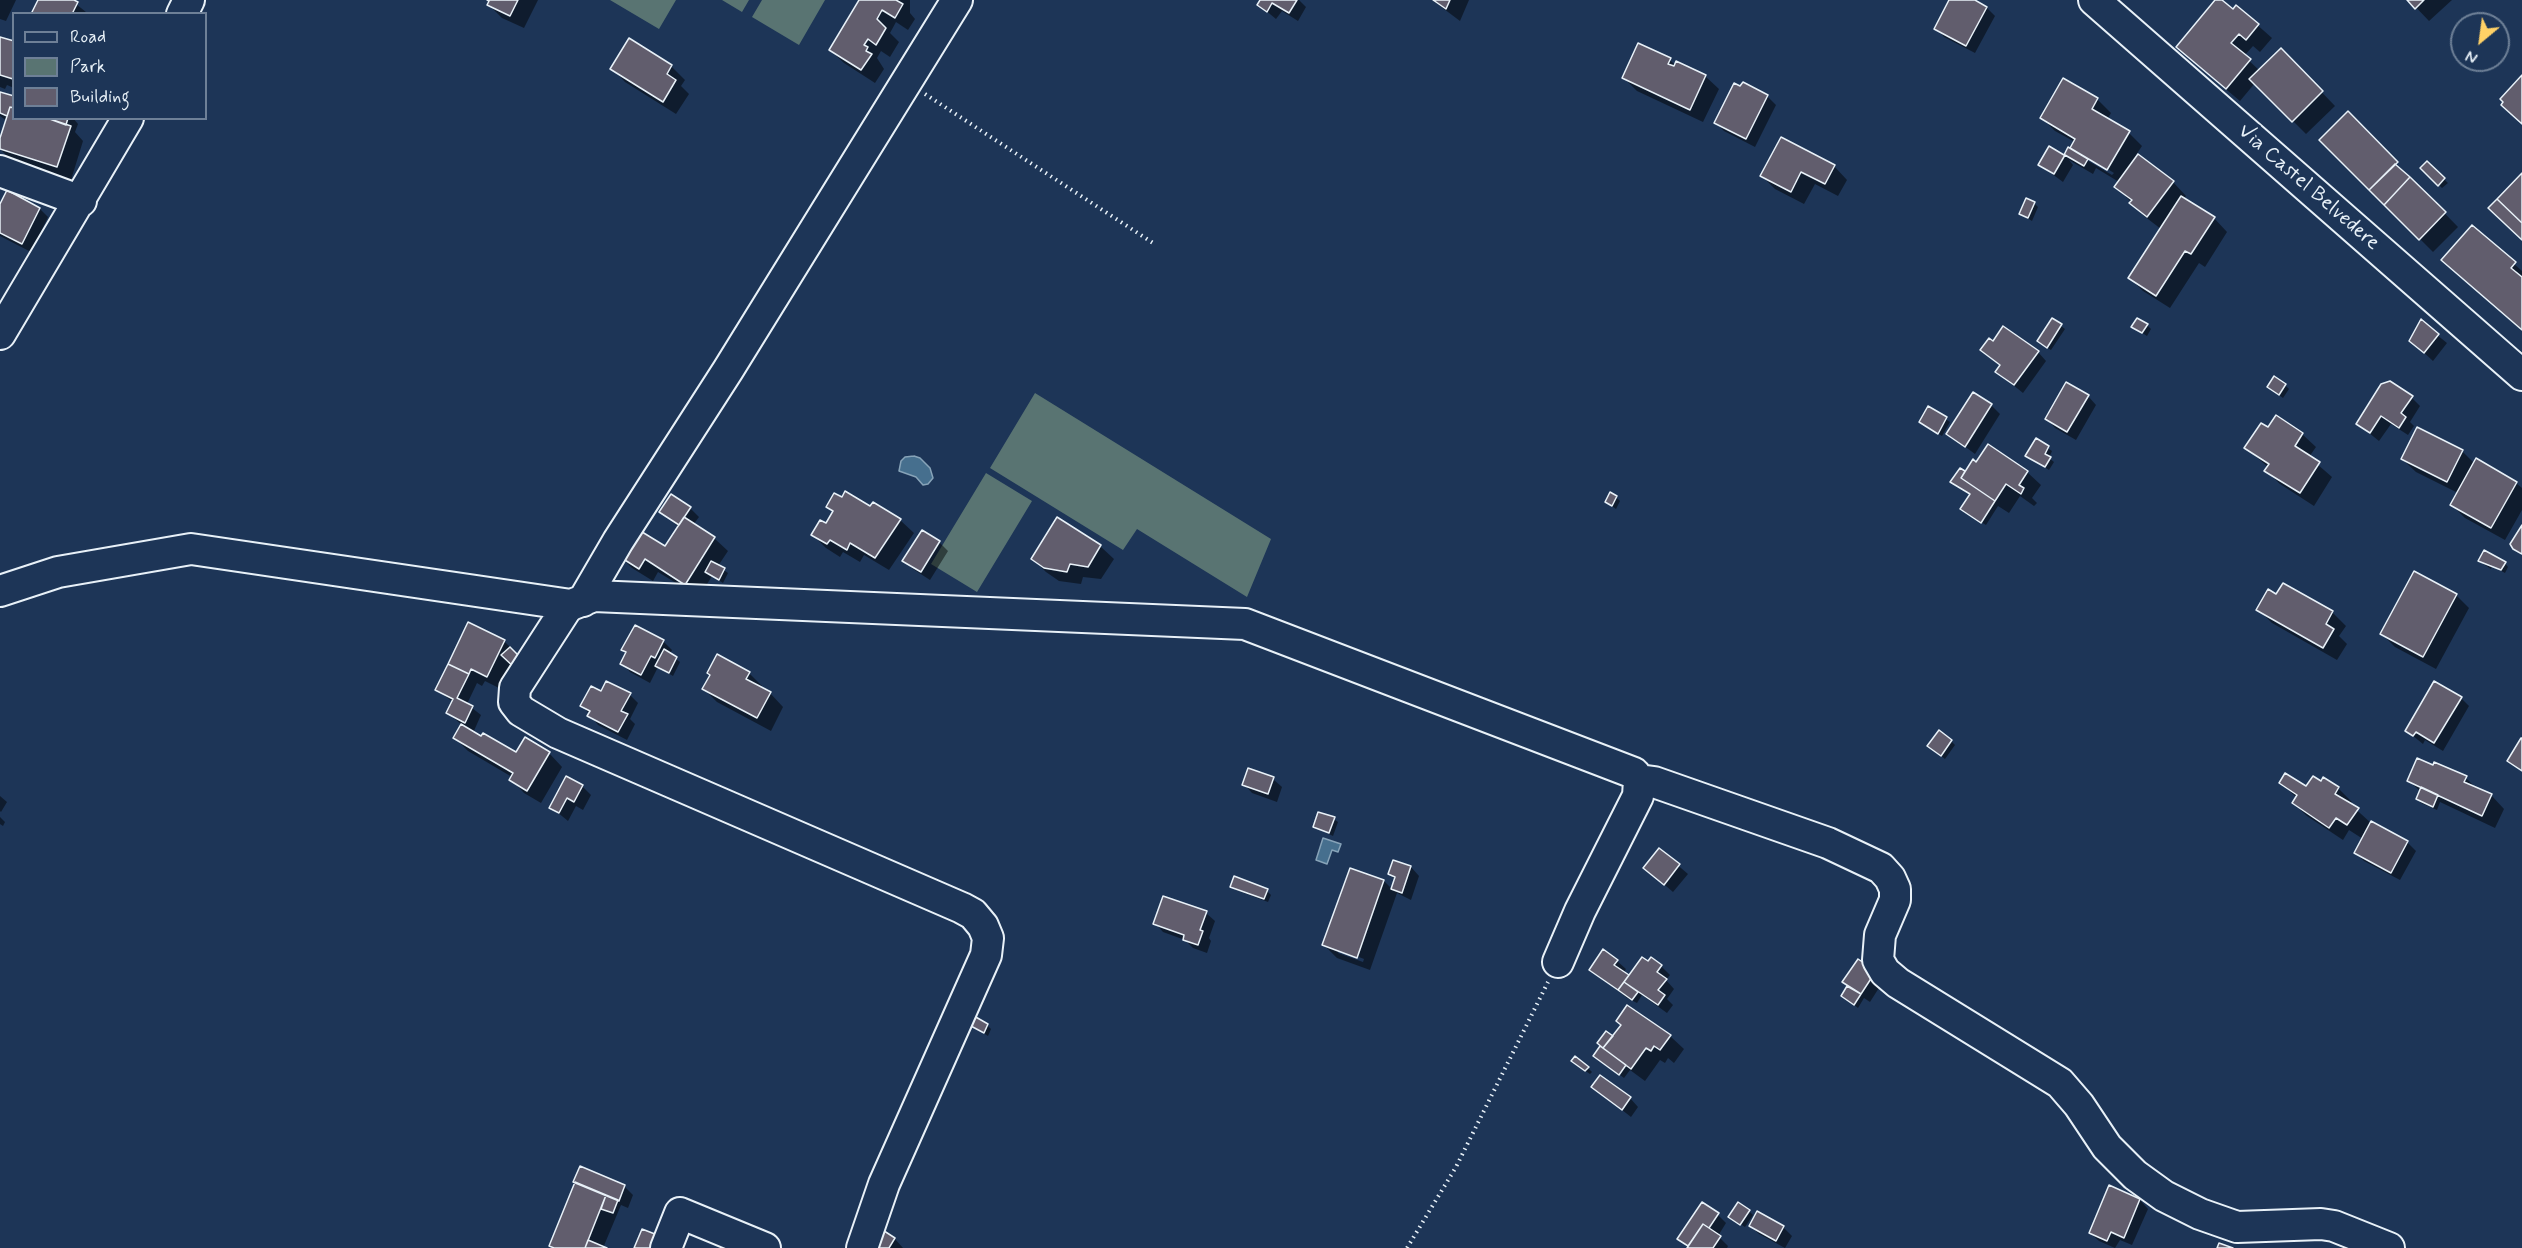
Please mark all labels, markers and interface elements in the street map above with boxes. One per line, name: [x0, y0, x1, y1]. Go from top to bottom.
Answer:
legend: [12, 12, 207, 120]
north arrow: [2450, 12, 2510, 72]
text: Road: [70, 25, 106, 49]
text: N: [2462, 45, 2482, 68]
text: Park: [70, 55, 106, 79]
text: Building: [70, 85, 130, 109]
street label: Via Castel Belvedere: [2232, 119, 2384, 257]

